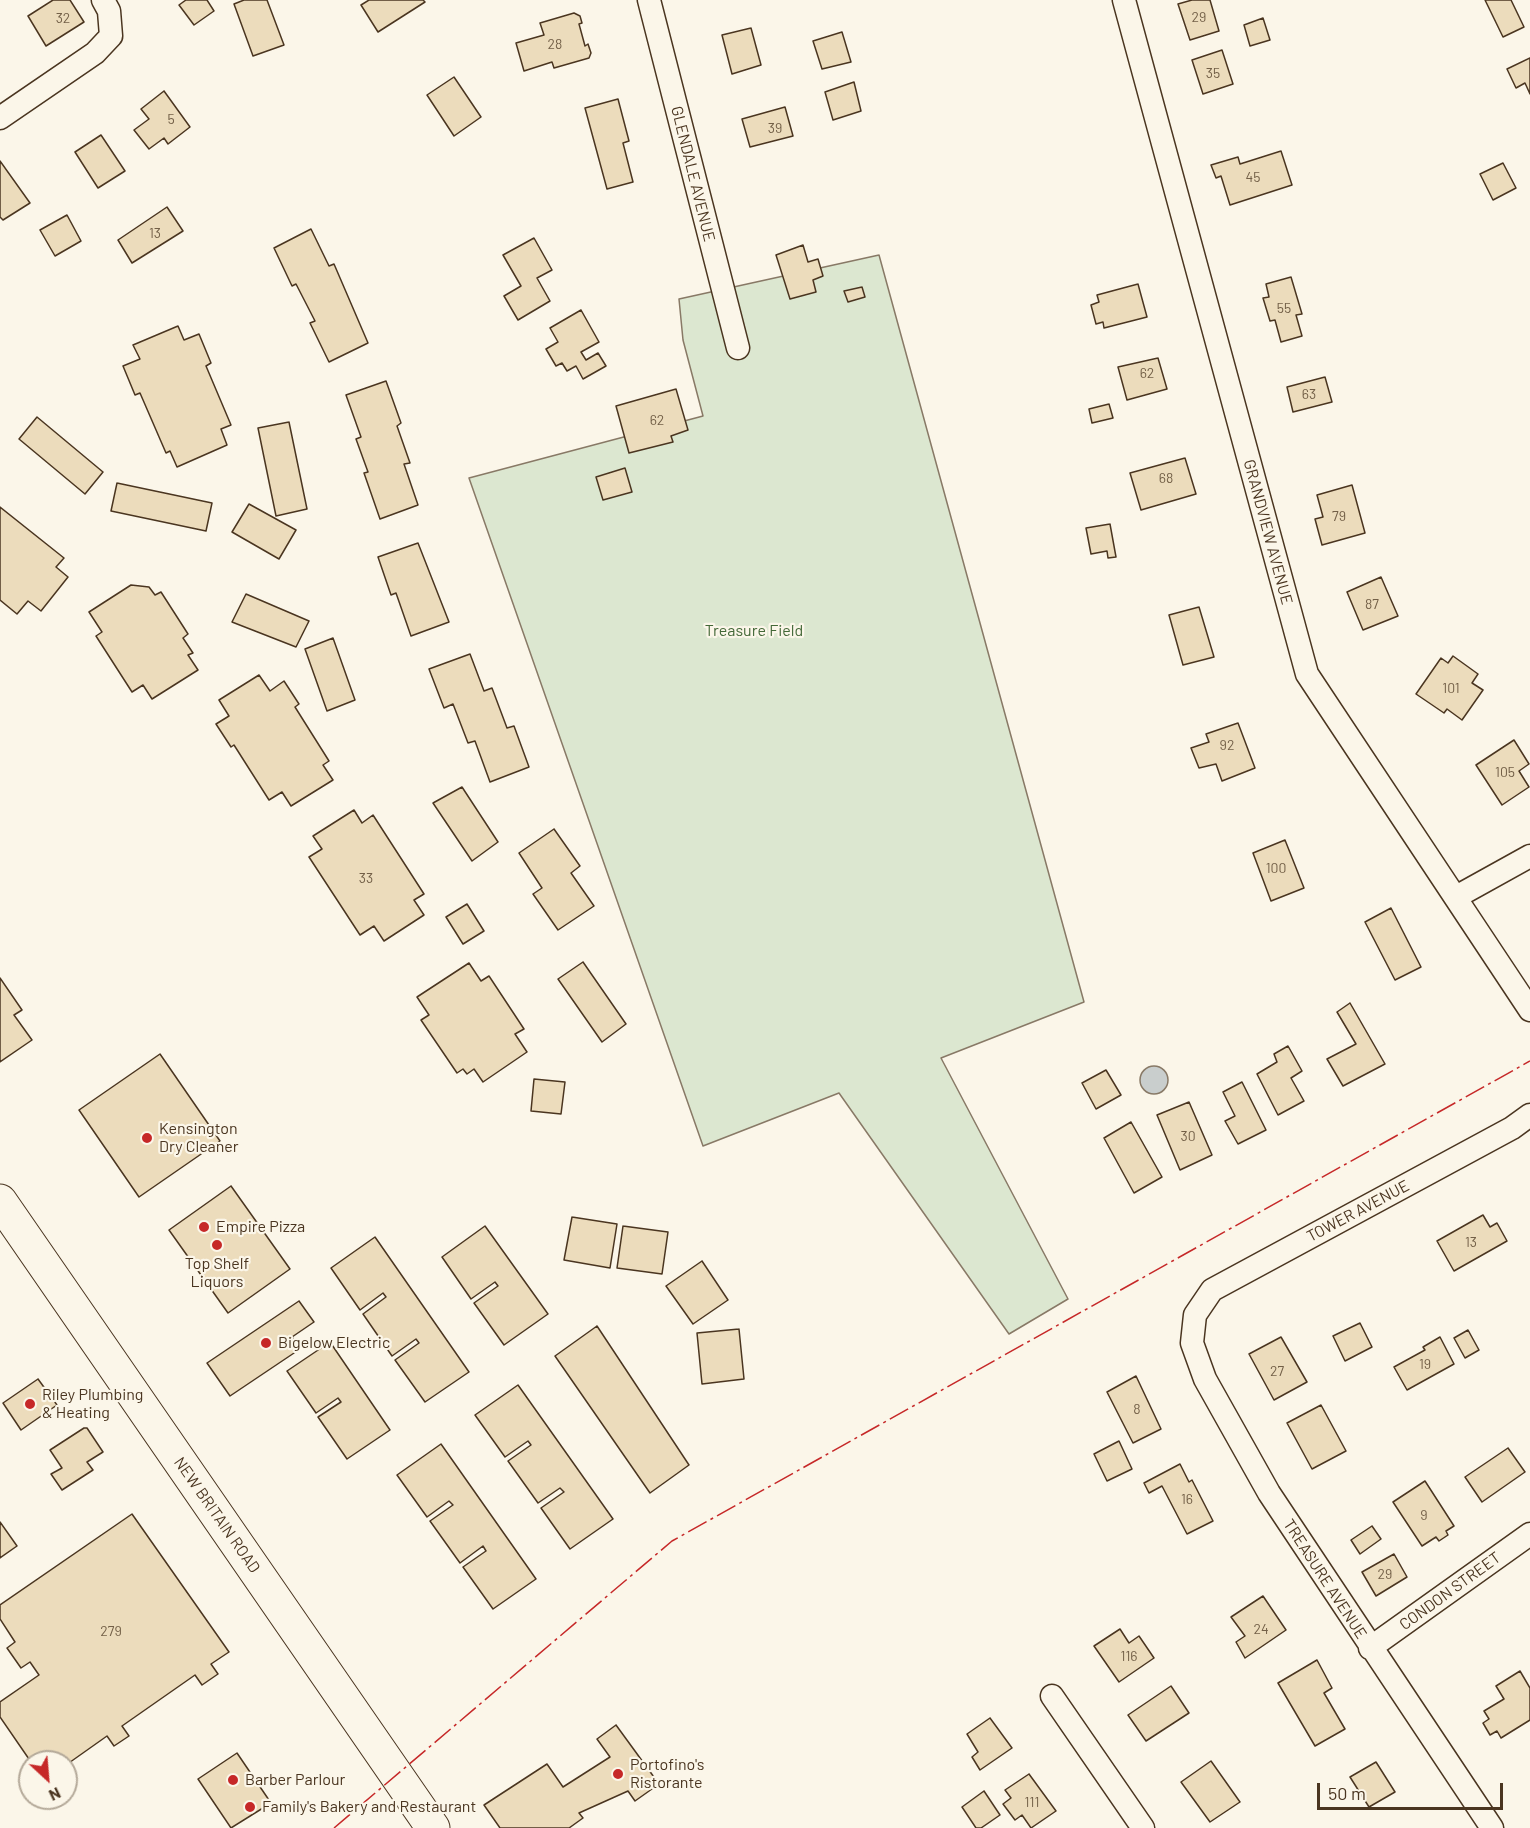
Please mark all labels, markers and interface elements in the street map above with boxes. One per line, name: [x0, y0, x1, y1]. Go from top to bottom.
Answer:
house number: 29: [1192, 9, 1206, 25]
house number: 32: [56, 10, 70, 26]
house number: 28: [548, 36, 562, 52]
house number: 35: [1206, 65, 1220, 81]
street label: GLENDALE AVENUE: [667, 104, 719, 244]
house number: 5: [167, 111, 175, 127]
house number: 39: [768, 120, 782, 136]
house number: 45: [1246, 169, 1260, 185]
house number: 13: [149, 225, 161, 241]
house number: 55: [1277, 300, 1291, 316]
house number: 62: [1140, 365, 1154, 381]
house number: 63: [1302, 386, 1316, 402]
house number: 62: [650, 412, 664, 428]
street label: GRANDVIEW AVENUE: [1239, 457, 1297, 607]
house number: 68: [1159, 470, 1173, 486]
house number: 79: [1332, 508, 1346, 524]
house number: 87: [1365, 596, 1379, 612]
park label: Treasure Field: [705, 621, 803, 641]
house number: 101: [1442, 680, 1460, 696]
house number: 92: [1220, 737, 1234, 753]
house number: 105: [1495, 764, 1515, 780]
house number: 100: [1266, 860, 1286, 876]
house number: 33: [359, 870, 373, 886]
place label: Kensington Dry Cleaner: [159, 1119, 239, 1157]
house number: 30: [1180, 1128, 1196, 1144]
marker: Kensington Dry Cleaner: [140, 1131, 154, 1145]
street label: TOWER AVENUE: [1303, 1176, 1413, 1246]
place label: Empire Pizza: [216, 1217, 305, 1237]
marker: Empire Pizza: [197, 1220, 211, 1234]
house number: 13: [1465, 1234, 1477, 1250]
marker: Top Shelf Liquors: [210, 1238, 224, 1252]
place label: Top Shelf Liquors: [185, 1254, 249, 1292]
place label: Bigelow Electric: [278, 1333, 390, 1353]
marker: Bigelow Electric: [259, 1336, 273, 1350]
house number: 19: [1419, 1356, 1431, 1372]
house number: 27: [1270, 1363, 1284, 1379]
place label: Riley Plumbing & Heating: [42, 1385, 143, 1423]
marker: Riley Plumbing & Heating: [23, 1397, 37, 1411]
house number: 8: [1133, 1401, 1141, 1417]
street label: NEW BRITAIN ROAD: [170, 1453, 264, 1577]
house number: 16: [1181, 1491, 1193, 1507]
house number: 9: [1420, 1507, 1428, 1523]
street label: TREASURE AVENUE: [1279, 1516, 1371, 1642]
street label: CONDON STREET: [1396, 1548, 1504, 1634]
house number: 29: [1378, 1566, 1392, 1582]
house number: 24: [1253, 1621, 1269, 1637]
house number: 279: [100, 1623, 122, 1639]
house number: 116: [1120, 1648, 1138, 1664]
north arrow: [18, 1750, 78, 1810]
place label: Portofino's Ristorante: [630, 1755, 704, 1793]
marker: Portofino's Ristorante: [611, 1767, 625, 1781]
place label: Barber Parlour: [245, 1770, 345, 1790]
scale bar: [1320, 1771, 1506, 1809]
marker: Barber Parlour: [226, 1773, 240, 1787]
text: 50 m: [1328, 1782, 1366, 1804]
text: N: [46, 1784, 64, 1806]
house number: 111: [1025, 1794, 1039, 1810]
place label: Family's Bakery and Restaurant: [262, 1797, 476, 1817]
marker: Family's Bakery and Restaurant: [243, 1800, 257, 1814]

